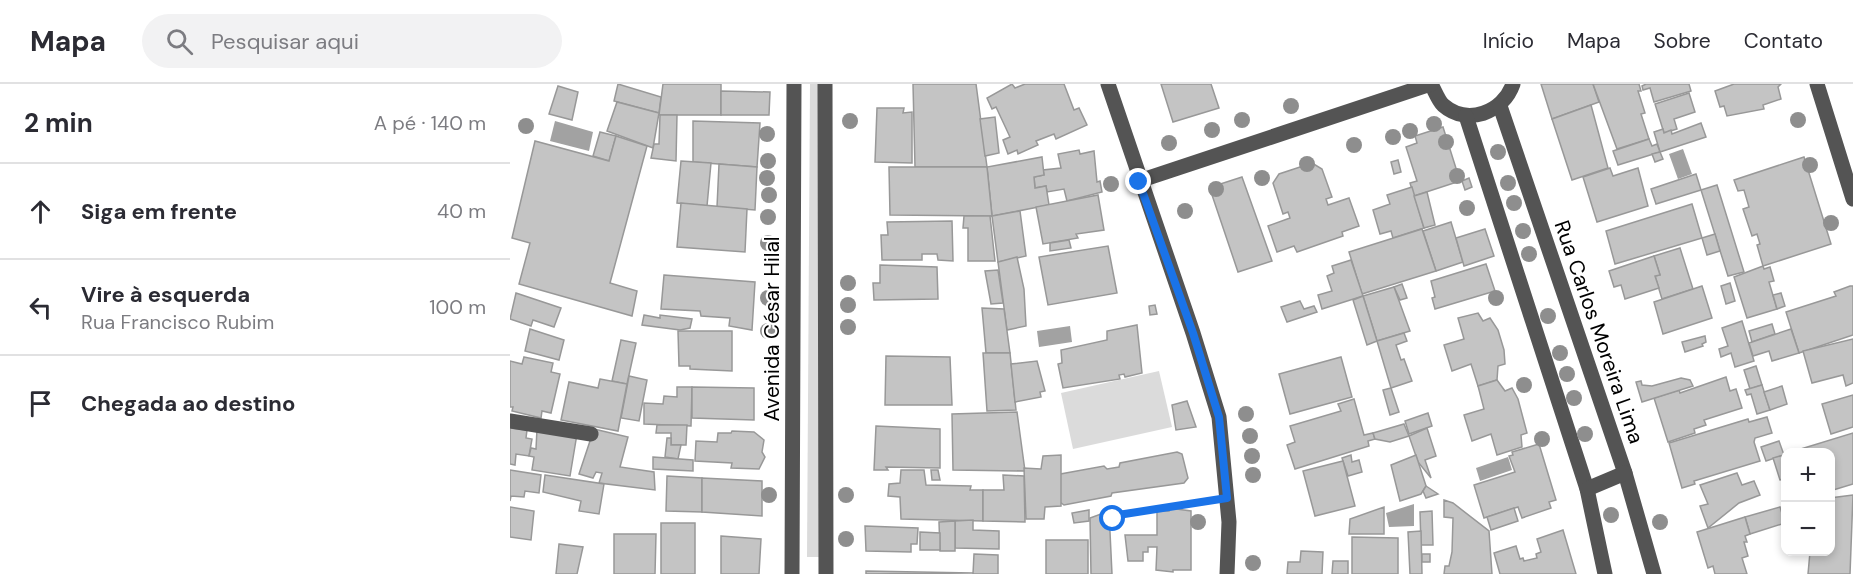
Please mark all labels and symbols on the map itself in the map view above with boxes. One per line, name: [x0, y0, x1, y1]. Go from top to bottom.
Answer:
route end: [1125, 168, 1151, 194]
street label: Rua Carlos Moreira Lima: [1548, 217, 1650, 447]
street label: Avenida César Hilal: [758, 236, 786, 422]
route start: [1099, 505, 1125, 531]

